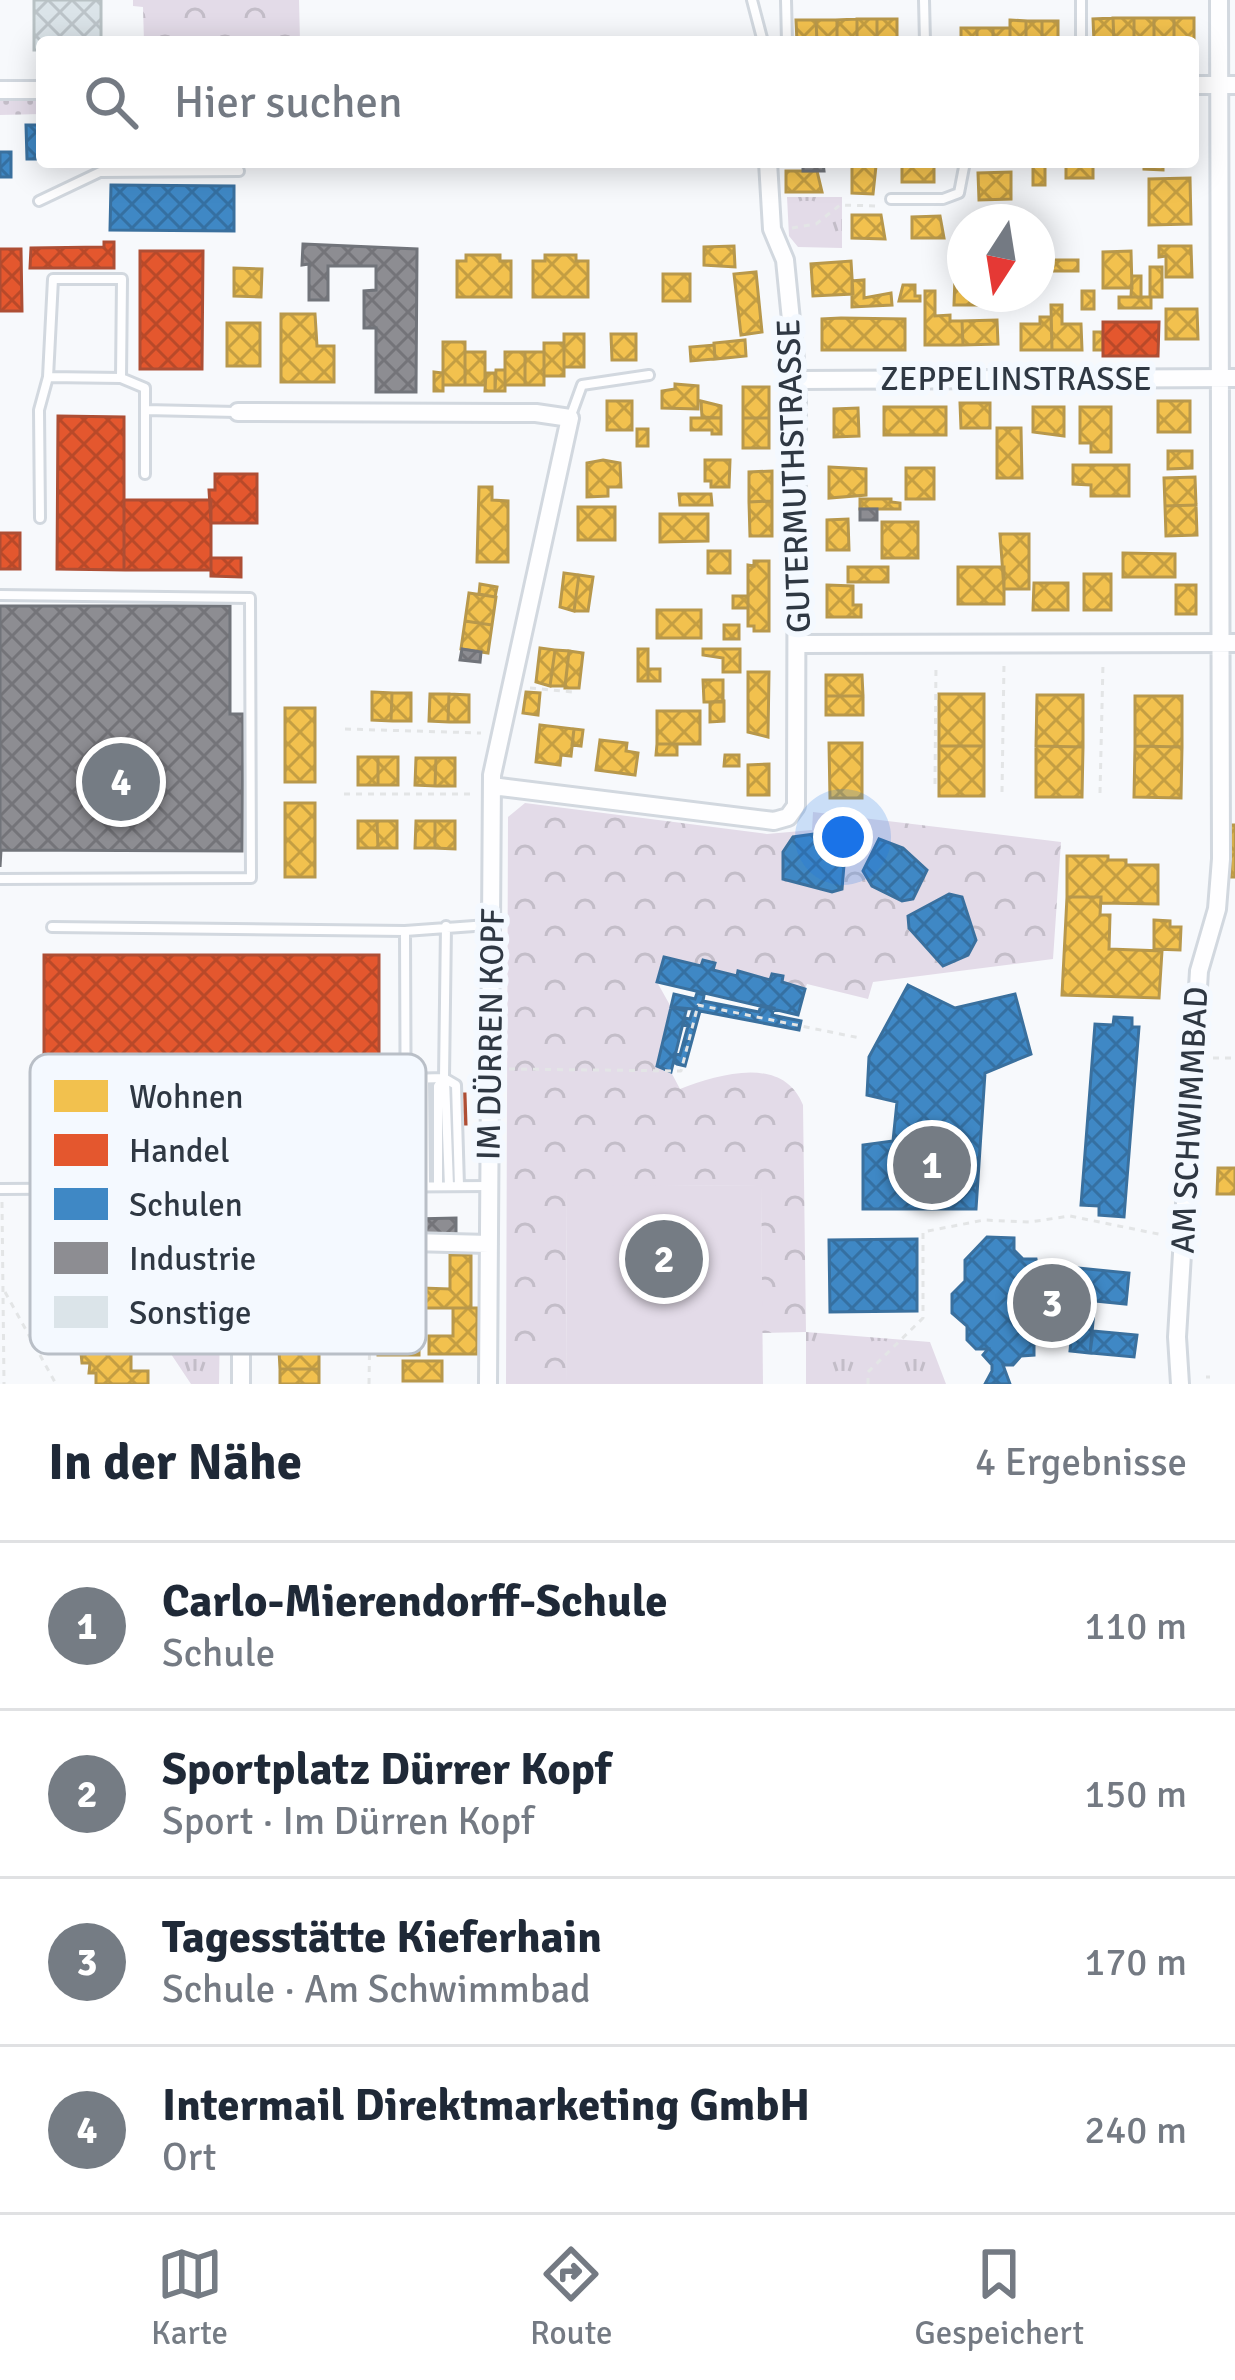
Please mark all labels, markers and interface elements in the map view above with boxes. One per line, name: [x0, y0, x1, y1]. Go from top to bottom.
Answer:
search box: [36, 36, 1199, 168]
icon: search: [78, 69, 144, 135]
text: Hier suchen: [174, 75, 403, 130]
north arrow: [947, 204, 1055, 312]
street label: GUTERMUTHSTRASSE: [768, 318, 820, 634]
street label: ZEPPELINSTRASSE: [880, 359, 1152, 400]
pin: 4: [82, 737, 160, 827]
your location: [813, 807, 873, 867]
street label: IM DÜRREN KOPF: [468, 908, 514, 1160]
street label: AM SCHWIMMBAD: [1163, 986, 1217, 1254]
legend: [30, 1054, 426, 1354]
text: Wohnen: [129, 1077, 243, 1118]
pin: 1: [893, 1120, 971, 1210]
text: Handel: [129, 1131, 230, 1172]
text: Schulen: [129, 1185, 243, 1226]
pin: 2: [625, 1214, 703, 1304]
text: Industrie: [129, 1239, 256, 1280]
pin: 3: [1013, 1258, 1091, 1348]
text: Sonstige: [129, 1293, 252, 1334]
text: In der Nähe: [48, 1431, 302, 1494]
text: 4 Ergebnisse: [975, 1438, 1187, 1486]
text: Carlo-Mierendorff-Schule: [162, 1574, 668, 1629]
text: 1: [76, 1602, 98, 1650]
text: 110 m: [1084, 1602, 1187, 1650]
text: Schule: [162, 1629, 275, 1677]
text: Sportplatz Dürrer Kopf: [162, 1742, 611, 1797]
text: 2: [76, 1770, 98, 1818]
text: 150 m: [1084, 1770, 1187, 1818]
text: Sport · Im Dürren Kopf: [162, 1797, 534, 1845]
text: Tagesstätte Kieferhain: [162, 1910, 602, 1965]
text: 3: [76, 1938, 98, 1986]
text: 170 m: [1084, 1938, 1187, 1986]
text: Schule · Am Schwimmbad: [162, 1965, 591, 2013]
text: Intermail Direktmarketing GmbH: [162, 2078, 810, 2133]
text: 4: [76, 2106, 98, 2154]
text: 240 m: [1084, 2106, 1187, 2154]
text: Ort: [162, 2133, 216, 2181]
tab: Karte: [151, 2241, 228, 2354]
tab: Route: [530, 2241, 612, 2354]
tab: Gespeichert: [914, 2241, 1084, 2354]

